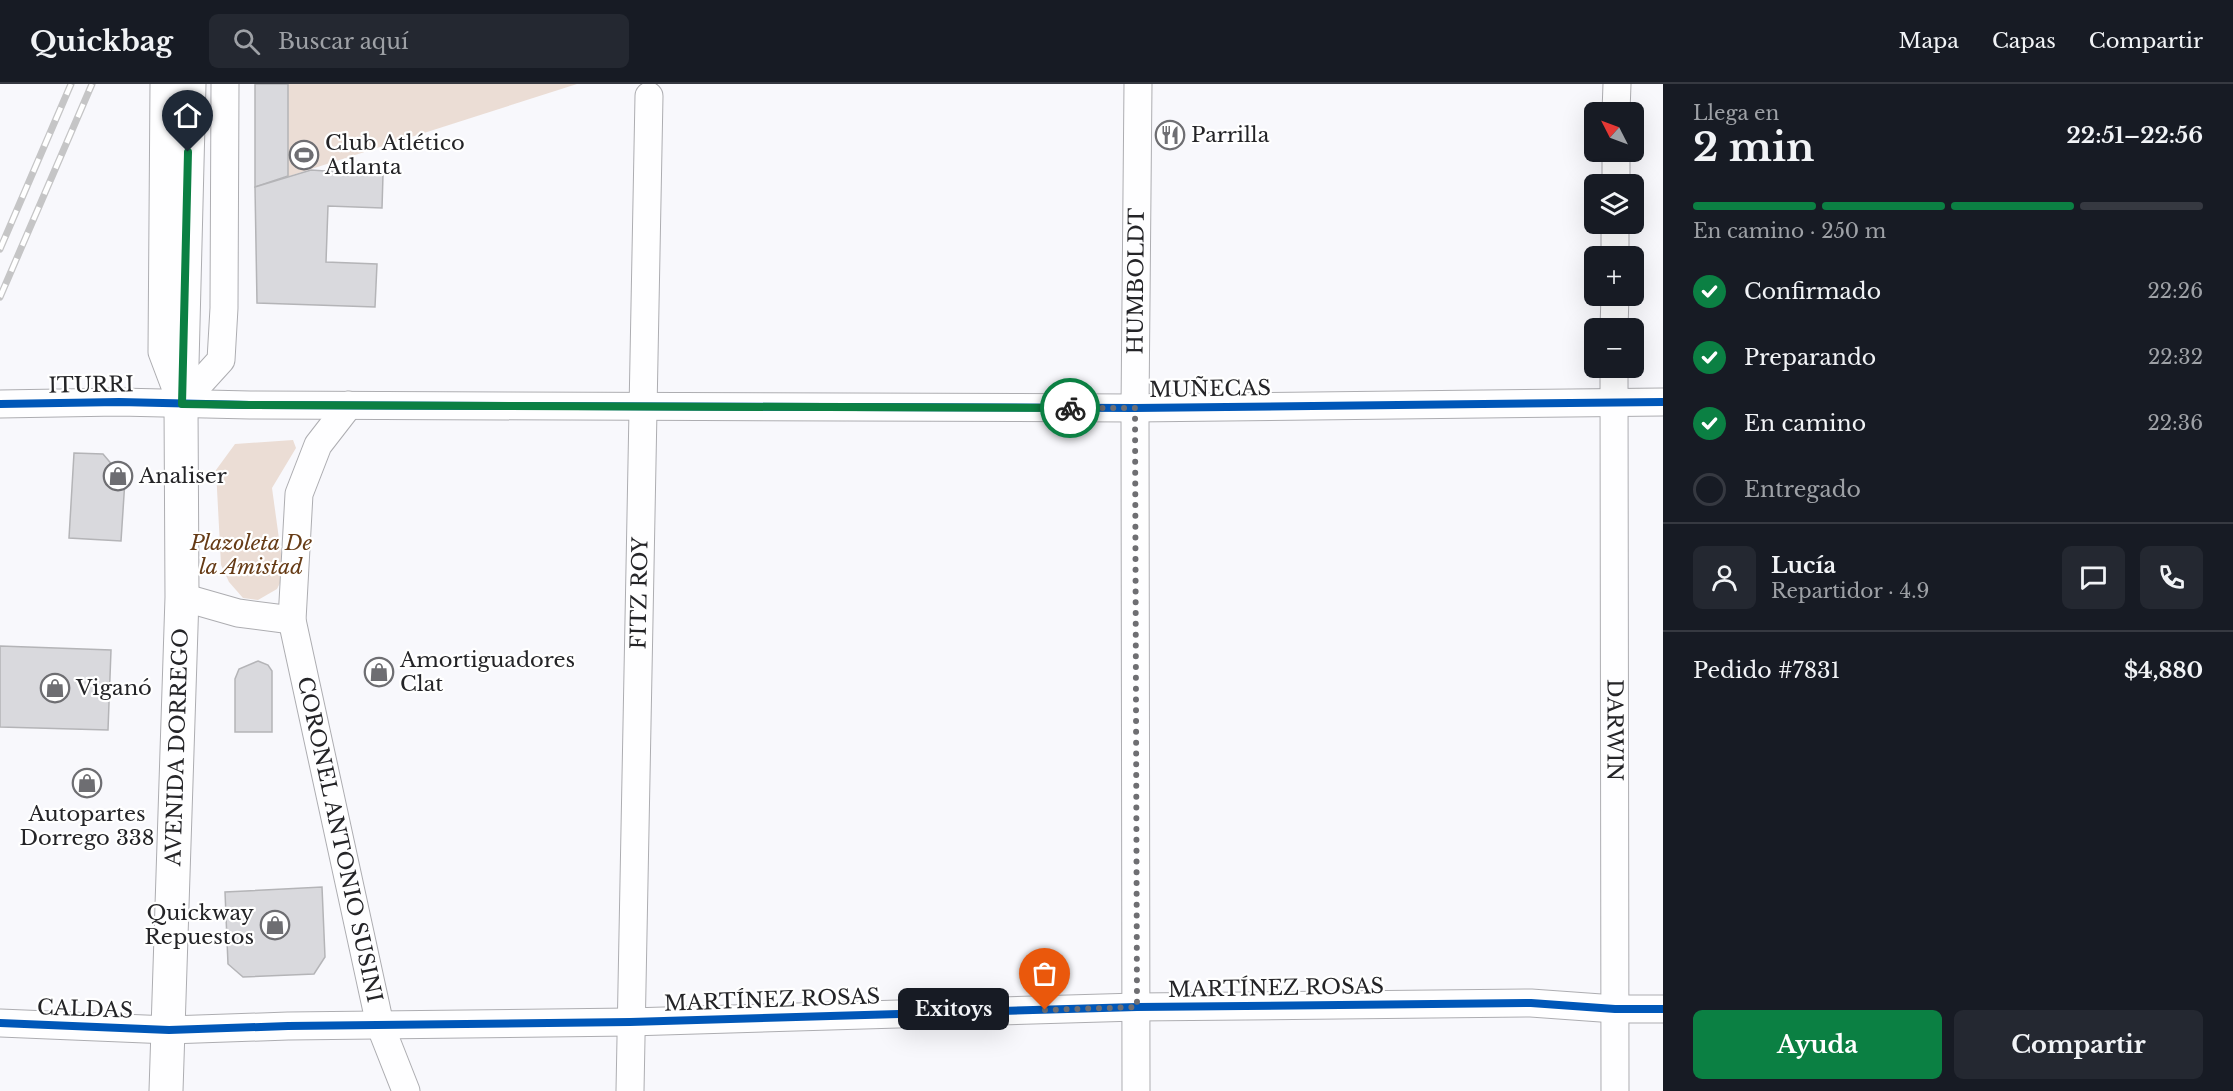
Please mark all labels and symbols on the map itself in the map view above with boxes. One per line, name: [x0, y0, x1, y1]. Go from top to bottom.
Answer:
pin: [162, 90, 213, 152]
north arrow: [1584, 102, 1644, 162]
restaurant icon: Parrilla: [1154, 119, 1186, 151]
place label: Parrilla: [1191, 122, 1270, 148]
place label: Club Atlético Atlanta: [324, 130, 465, 180]
sports icon: Club Atlético Atlanta: [288, 139, 320, 171]
street label: HUMBOLDT: [1122, 207, 1150, 354]
street label: ITURRI: [48, 371, 134, 399]
street label: MUÑECAS: [1149, 375, 1271, 403]
courier: [1040, 378, 1100, 438]
shop icon: Analiser: [102, 460, 134, 492]
place label: Analiser: [138, 463, 227, 489]
park label: Plazoleta De la Amistad: [189, 530, 313, 580]
street label: FITZ ROY: [625, 536, 654, 650]
street label: AVENIDA DORREGO: [160, 628, 194, 868]
place label: Amortiguadores Clat: [399, 647, 575, 697]
shop icon: Amortiguadores Clat: [363, 656, 395, 688]
shop icon: Viganó: [39, 672, 71, 704]
street label: CORONEL ANTONIO SUSINI: [292, 674, 388, 1005]
place label: Viganó: [75, 675, 152, 701]
street label: DARWIN: [1601, 679, 1628, 781]
shop icon: Autopartes Dorrego 338: [71, 767, 103, 799]
place label: Autopartes Dorrego 338: [20, 801, 154, 851]
place label: Quickway Repuestos: [144, 900, 255, 950]
shop icon: Quickway Repuestos: [259, 909, 291, 941]
pin: [1019, 948, 1070, 1010]
street label: MARTÍNEZ ROSAS: [1168, 973, 1384, 1003]
street label: MARTÍNEZ ROSAS: [664, 983, 880, 1017]
callout: Exitoys: [898, 989, 1009, 1031]
street label: CALDAS: [37, 994, 133, 1024]

